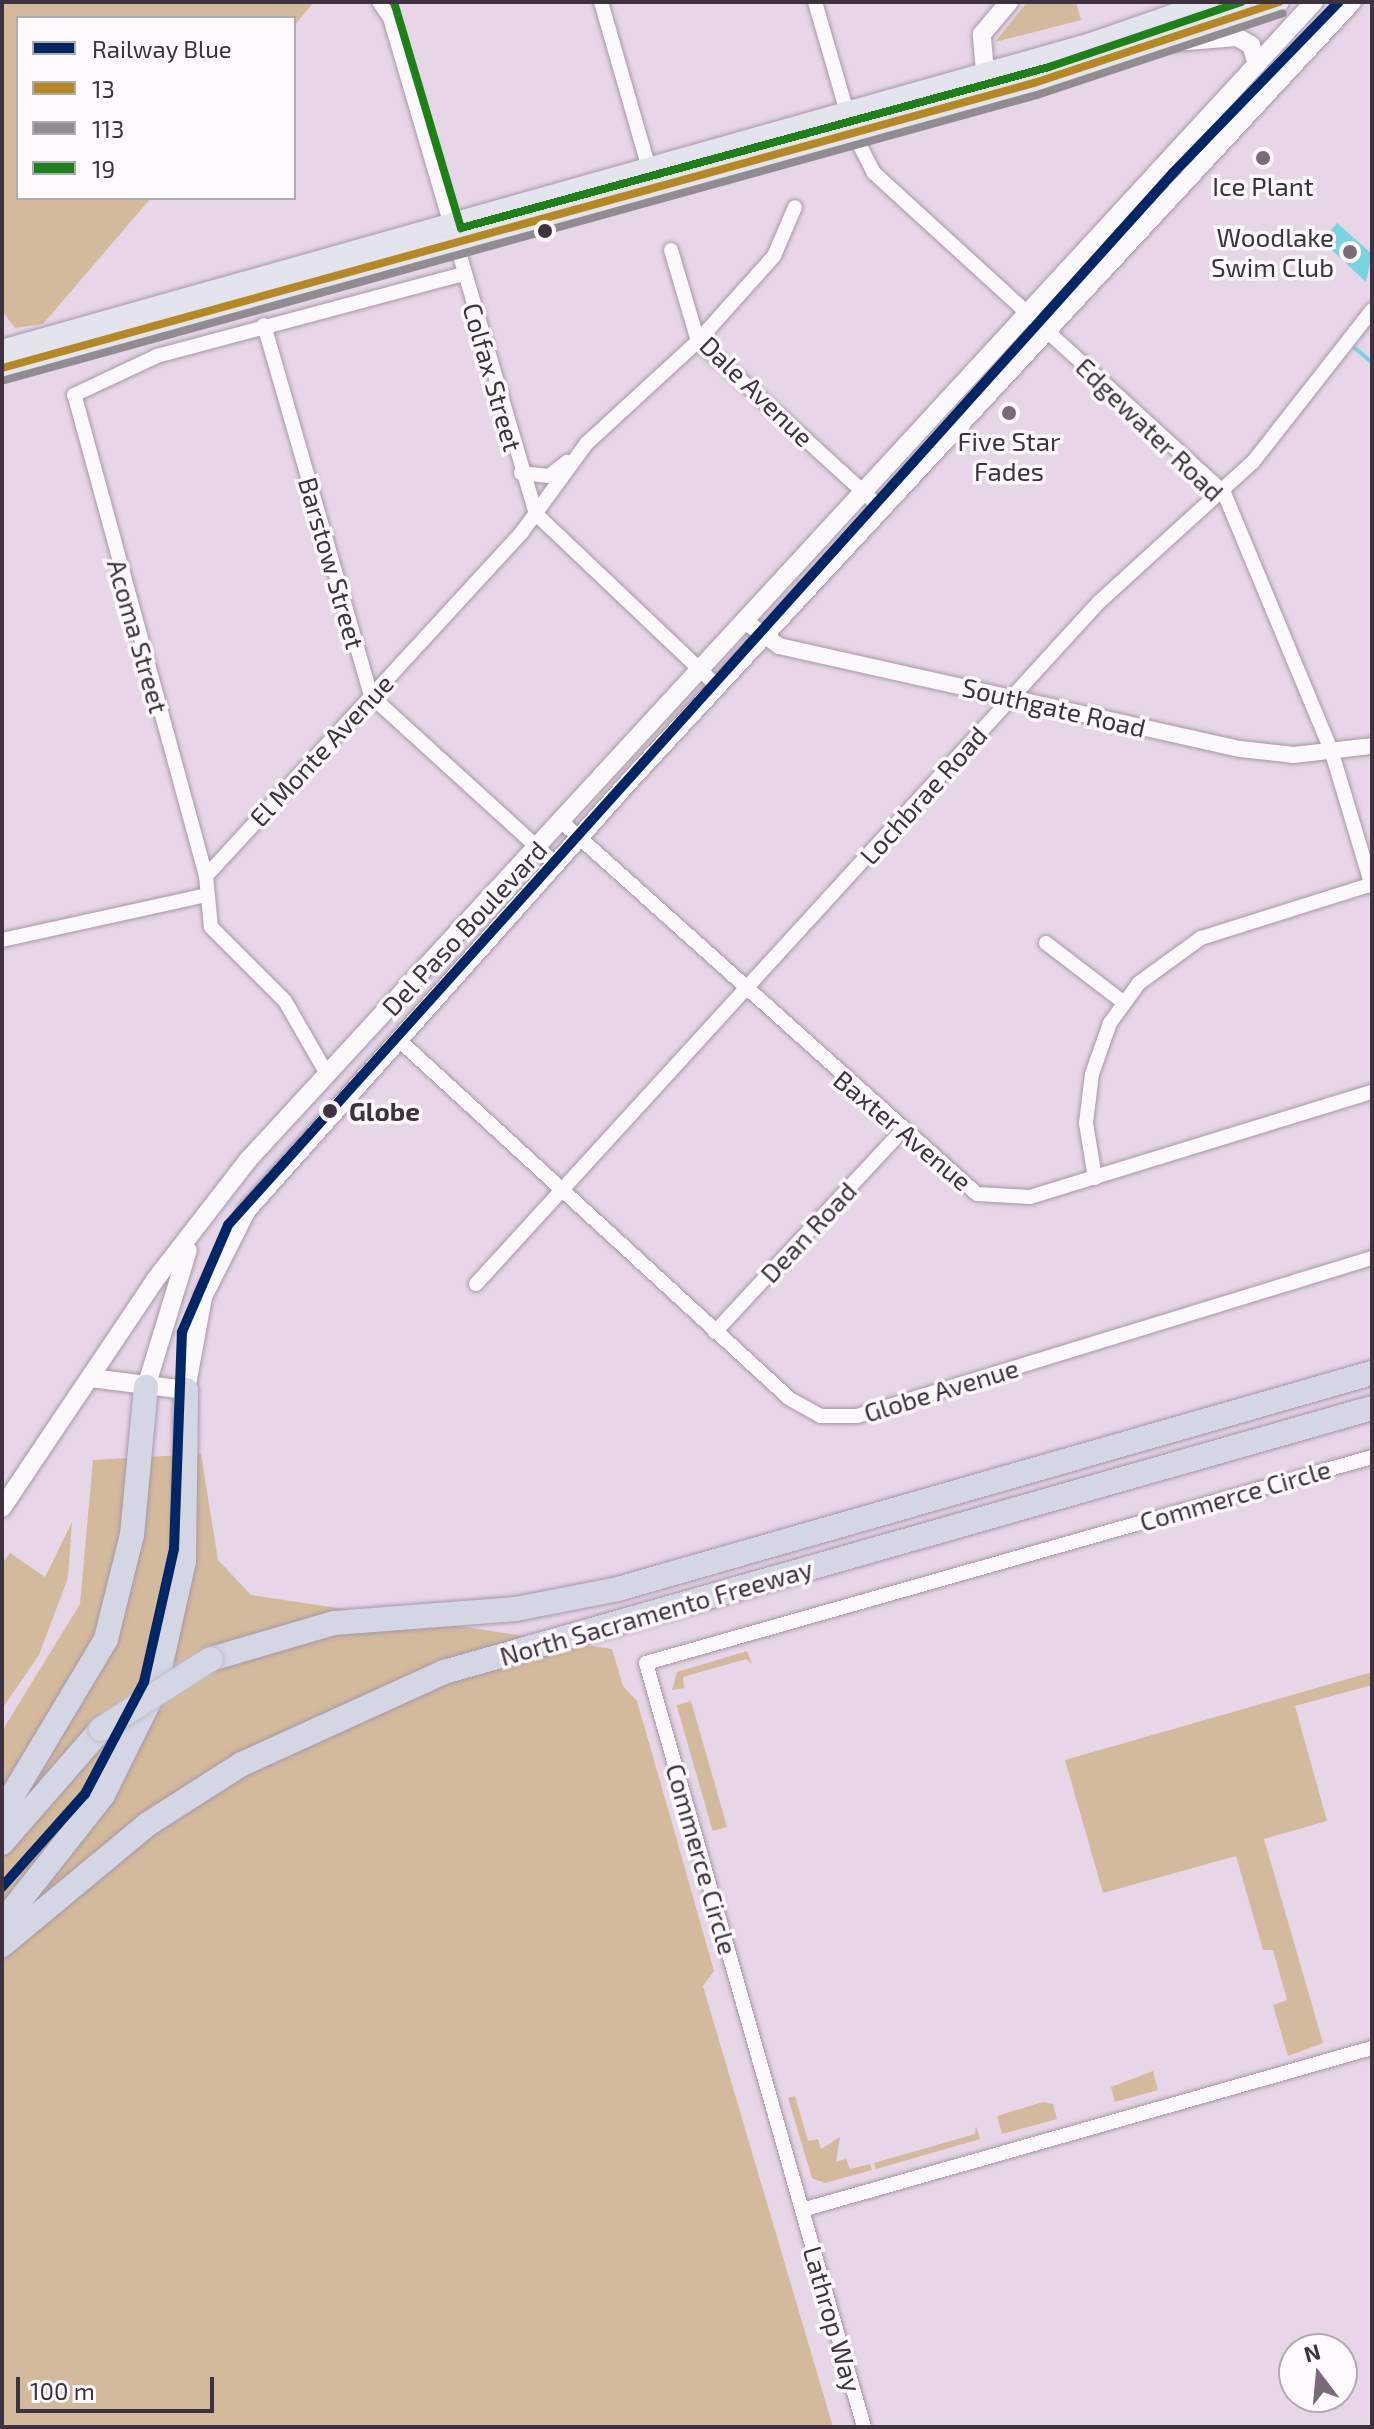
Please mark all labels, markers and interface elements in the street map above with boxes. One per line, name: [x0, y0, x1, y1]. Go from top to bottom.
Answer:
legend: [16, 16, 296, 200]
text: Railway Blue: [92, 34, 232, 63]
text: 13: [92, 74, 115, 103]
text: 113: [92, 114, 124, 143]
marker: Ice Plant: [1254, 149, 1272, 167]
text: 19: [92, 154, 115, 183]
place label: Ice Plant: [1212, 170, 1314, 202]
place label: Woodlake Swim Club: [1211, 221, 1334, 282]
unlabelled marker: [537, 223, 553, 239]
marker: Woodlake Swim Club: [1341, 243, 1359, 261]
street label: Colfax Street: [457, 299, 529, 455]
street label: Dale Avenue: [694, 329, 820, 453]
street label: Edgewater Road: [1070, 351, 1230, 507]
marker: Five Star Fades: [1000, 404, 1018, 422]
place label: Five Star Fades: [958, 425, 1060, 486]
street label: Barstow Street: [292, 473, 372, 653]
street label: Acoma Street: [101, 555, 175, 717]
street label: El Monte Avenue: [242, 667, 400, 833]
street label: Southgate Road: [959, 671, 1149, 743]
street label: Lochbrae Road: [853, 720, 993, 870]
street label: Del Paso Boulevard: [375, 834, 553, 1022]
street label: Baxter Avenue: [827, 1063, 979, 1197]
place label: Globe: [349, 1095, 420, 1127]
marker: Globe: [318, 1099, 342, 1123]
street label: Dean Road: [754, 1175, 862, 1289]
street label: Globe Avenue: [860, 1352, 1022, 1428]
street label: Commerce Circle: [1136, 1453, 1334, 1537]
street label: North Sacramento Freeway: [496, 1552, 816, 1672]
street label: Commerce Circle: [660, 1760, 744, 1958]
street label: Lathrop Way: [797, 2242, 869, 2396]
north arrow: [1278, 2333, 1358, 2413]
text: N: [1301, 2337, 1323, 2367]
scale bar: [20, 2361, 218, 2411]
text: 100 m: [30, 2376, 95, 2405]

